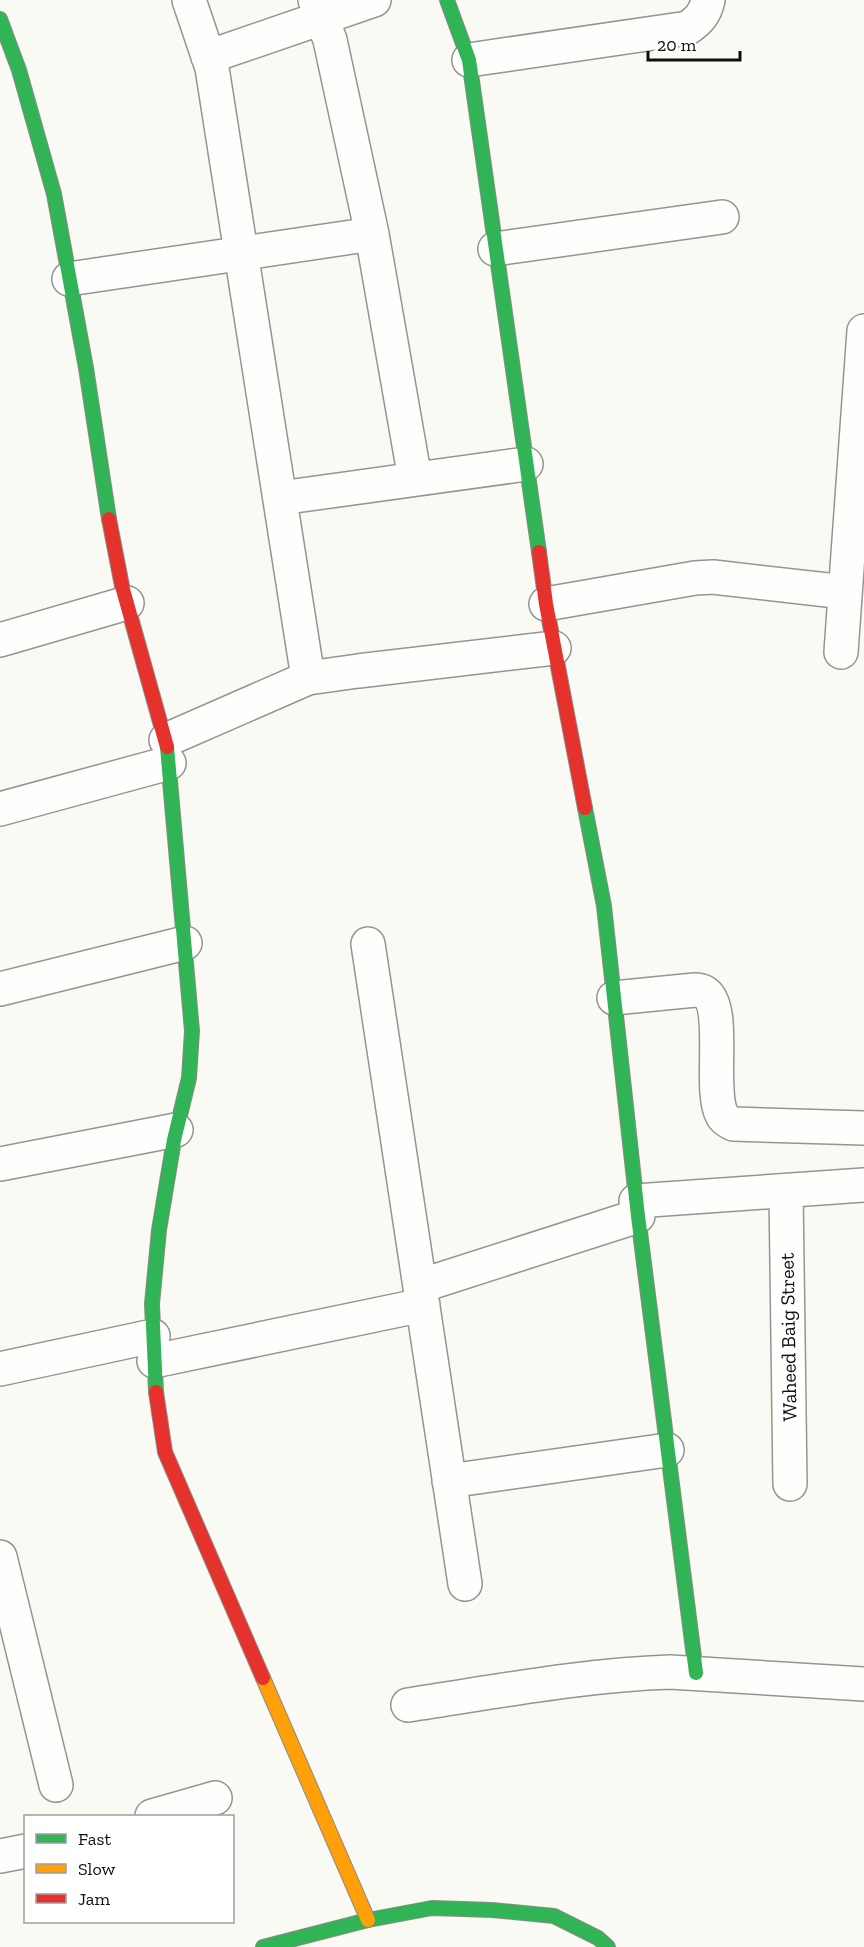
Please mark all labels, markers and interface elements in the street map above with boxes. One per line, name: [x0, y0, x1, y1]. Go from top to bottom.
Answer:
scale bar: [648, 24, 740, 62]
text: 20 m: [657, 34, 697, 56]
street label: Waheed Baig Street: [775, 1252, 801, 1421]
legend: [24, 1815, 234, 1923]
text: Fast: [78, 1828, 111, 1850]
text: Slow: [78, 1858, 115, 1880]
text: Jam: [78, 1888, 110, 1910]

